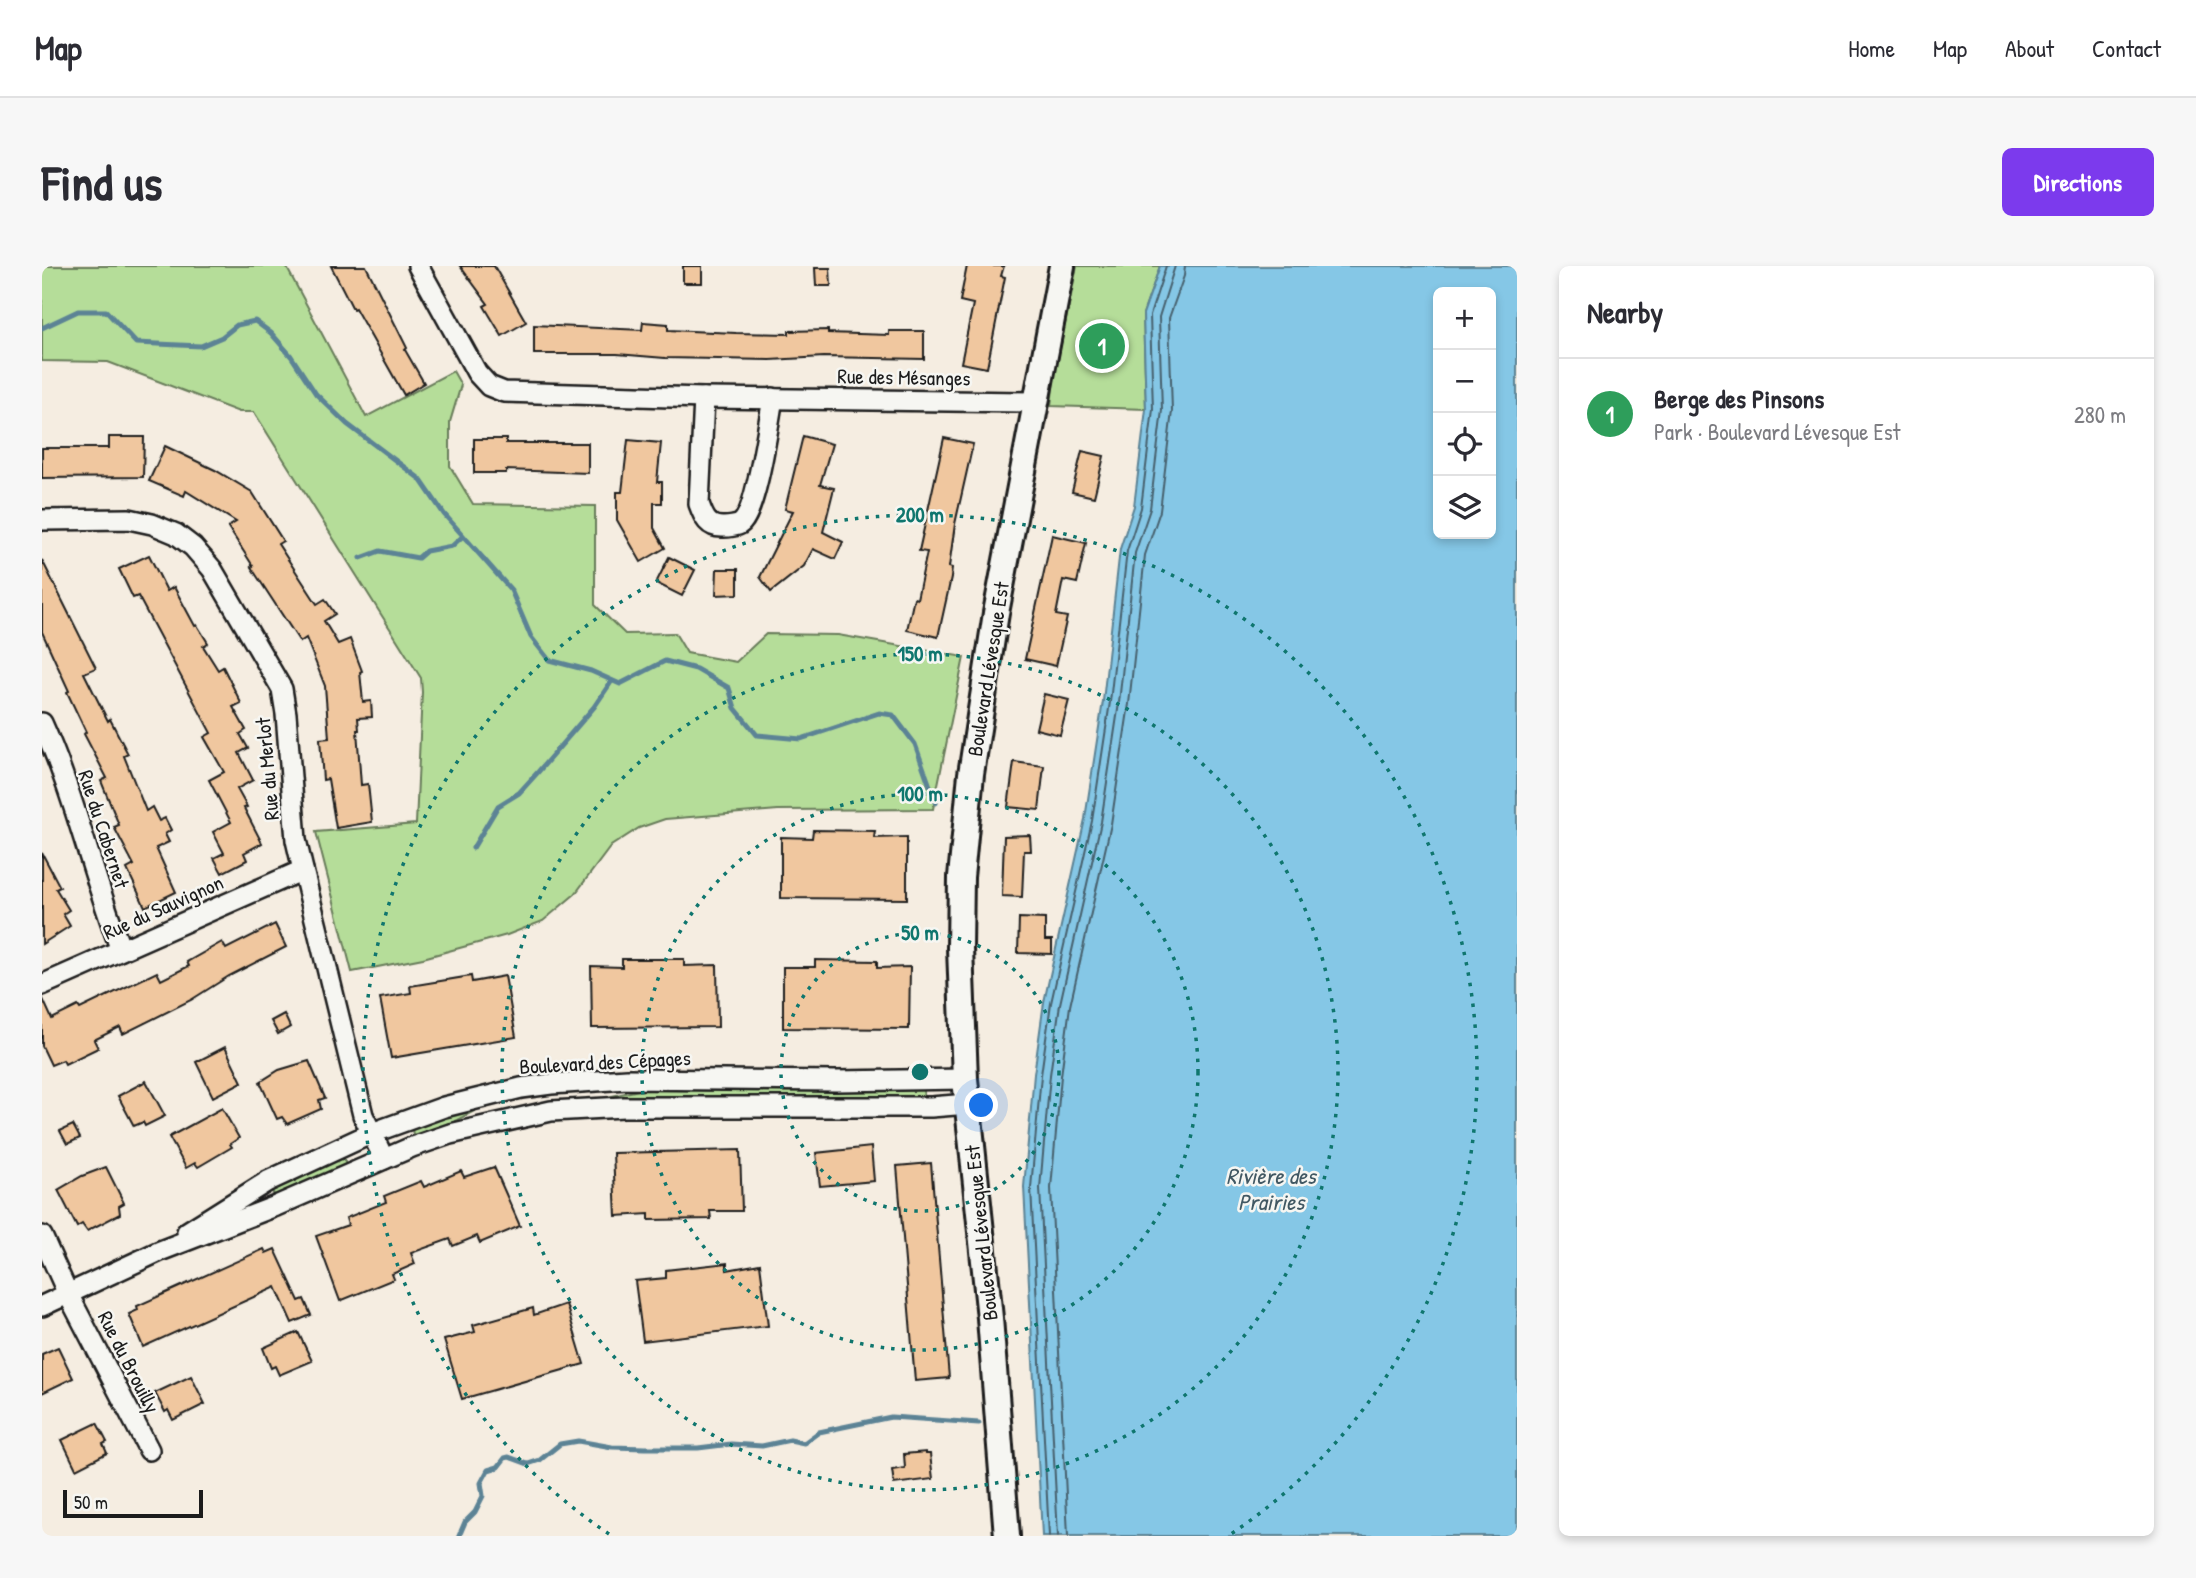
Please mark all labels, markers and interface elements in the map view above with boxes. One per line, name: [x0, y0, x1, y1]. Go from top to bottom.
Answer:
text: Map: [35, 26, 82, 70]
text: Home: [1848, 32, 1895, 64]
text: Map: [1933, 32, 1967, 64]
text: About: [2005, 32, 2054, 64]
text: Contact: [2092, 32, 2161, 64]
button: Directions: [2002, 148, 2154, 216]
text: Find us: [42, 149, 162, 215]
map controls: [1433, 287, 1496, 539]
button: +: [1433, 287, 1496, 350]
text: Nearby: [1587, 292, 1663, 332]
pin: 1: [1079, 320, 1125, 372]
button: −: [1433, 350, 1496, 413]
street label: Rue des Mésanges: [837, 361, 971, 393]
text: Berge des Pinsons: [1654, 381, 1824, 416]
text: 1: [1606, 399, 1614, 430]
text: 280 m: [2074, 399, 2126, 430]
button: locate: [1433, 413, 1496, 476]
text: Park · Boulevard Lévesque Est: [1654, 416, 1901, 447]
button: layers: [1433, 476, 1496, 539]
text: 200 m: [896, 500, 944, 529]
street label: Boulevard Lévesque Est: [960, 579, 1016, 758]
text: 150 m: [897, 639, 943, 668]
street label: Rue du Merlot: [248, 716, 286, 821]
street label: Rue du Cabernet: [71, 766, 137, 892]
text: 100 m: [897, 779, 943, 808]
street label: Rue du Sauvignon: [98, 868, 228, 946]
text: 50 m: [901, 918, 939, 947]
street label: Boulevard des Cépages: [519, 1043, 691, 1081]
centre of rings: [908, 1060, 932, 1084]
your location: [964, 1088, 998, 1122]
street label: Boulevard Lévesque Est: [957, 1143, 1005, 1322]
water label: Rivière des Prairies: [1226, 1160, 1318, 1217]
street label: Rue du Brouilly: [91, 1306, 167, 1418]
scale bar: [63, 1487, 203, 1519]
text: 50 m: [74, 1489, 108, 1515]

